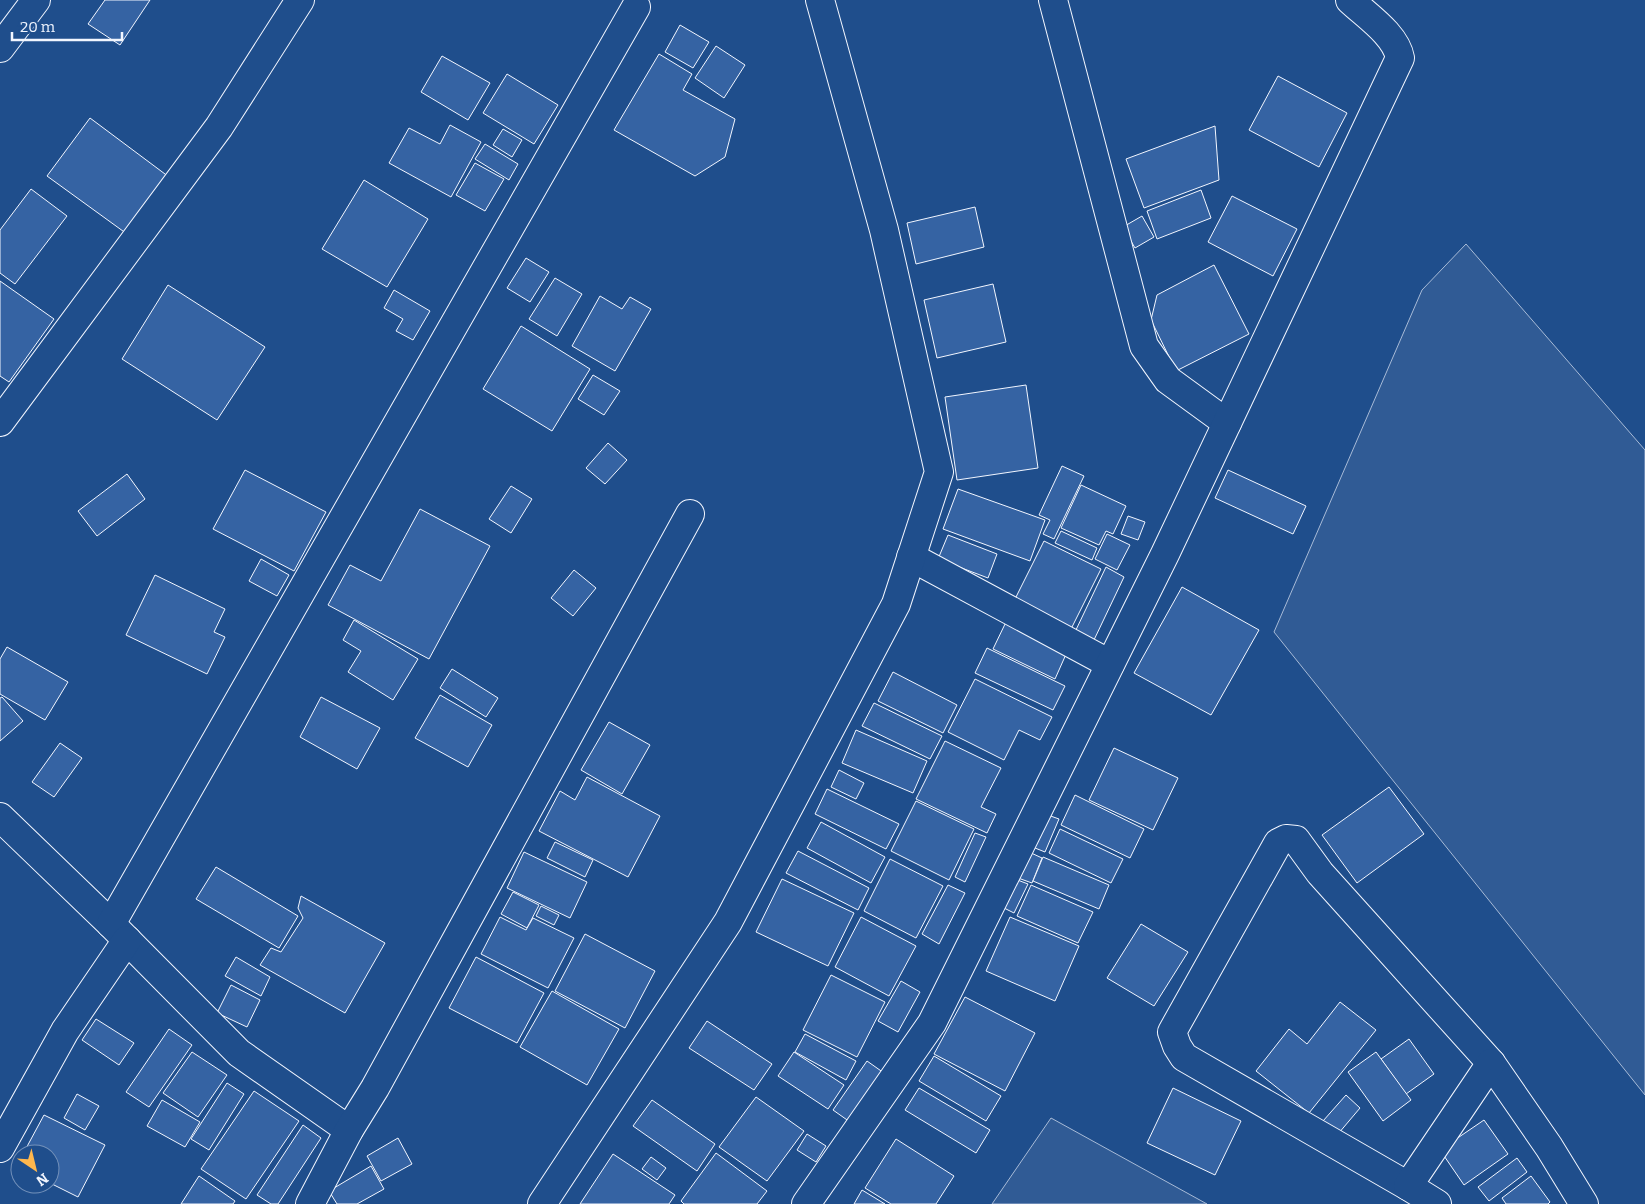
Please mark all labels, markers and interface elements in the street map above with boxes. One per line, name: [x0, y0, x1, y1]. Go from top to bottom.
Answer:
scale bar: [12, 10, 122, 42]
text: 20 m: [20, 18, 56, 36]
north arrow: [10, 1144, 60, 1194]
text: N: [33, 1169, 51, 1189]

